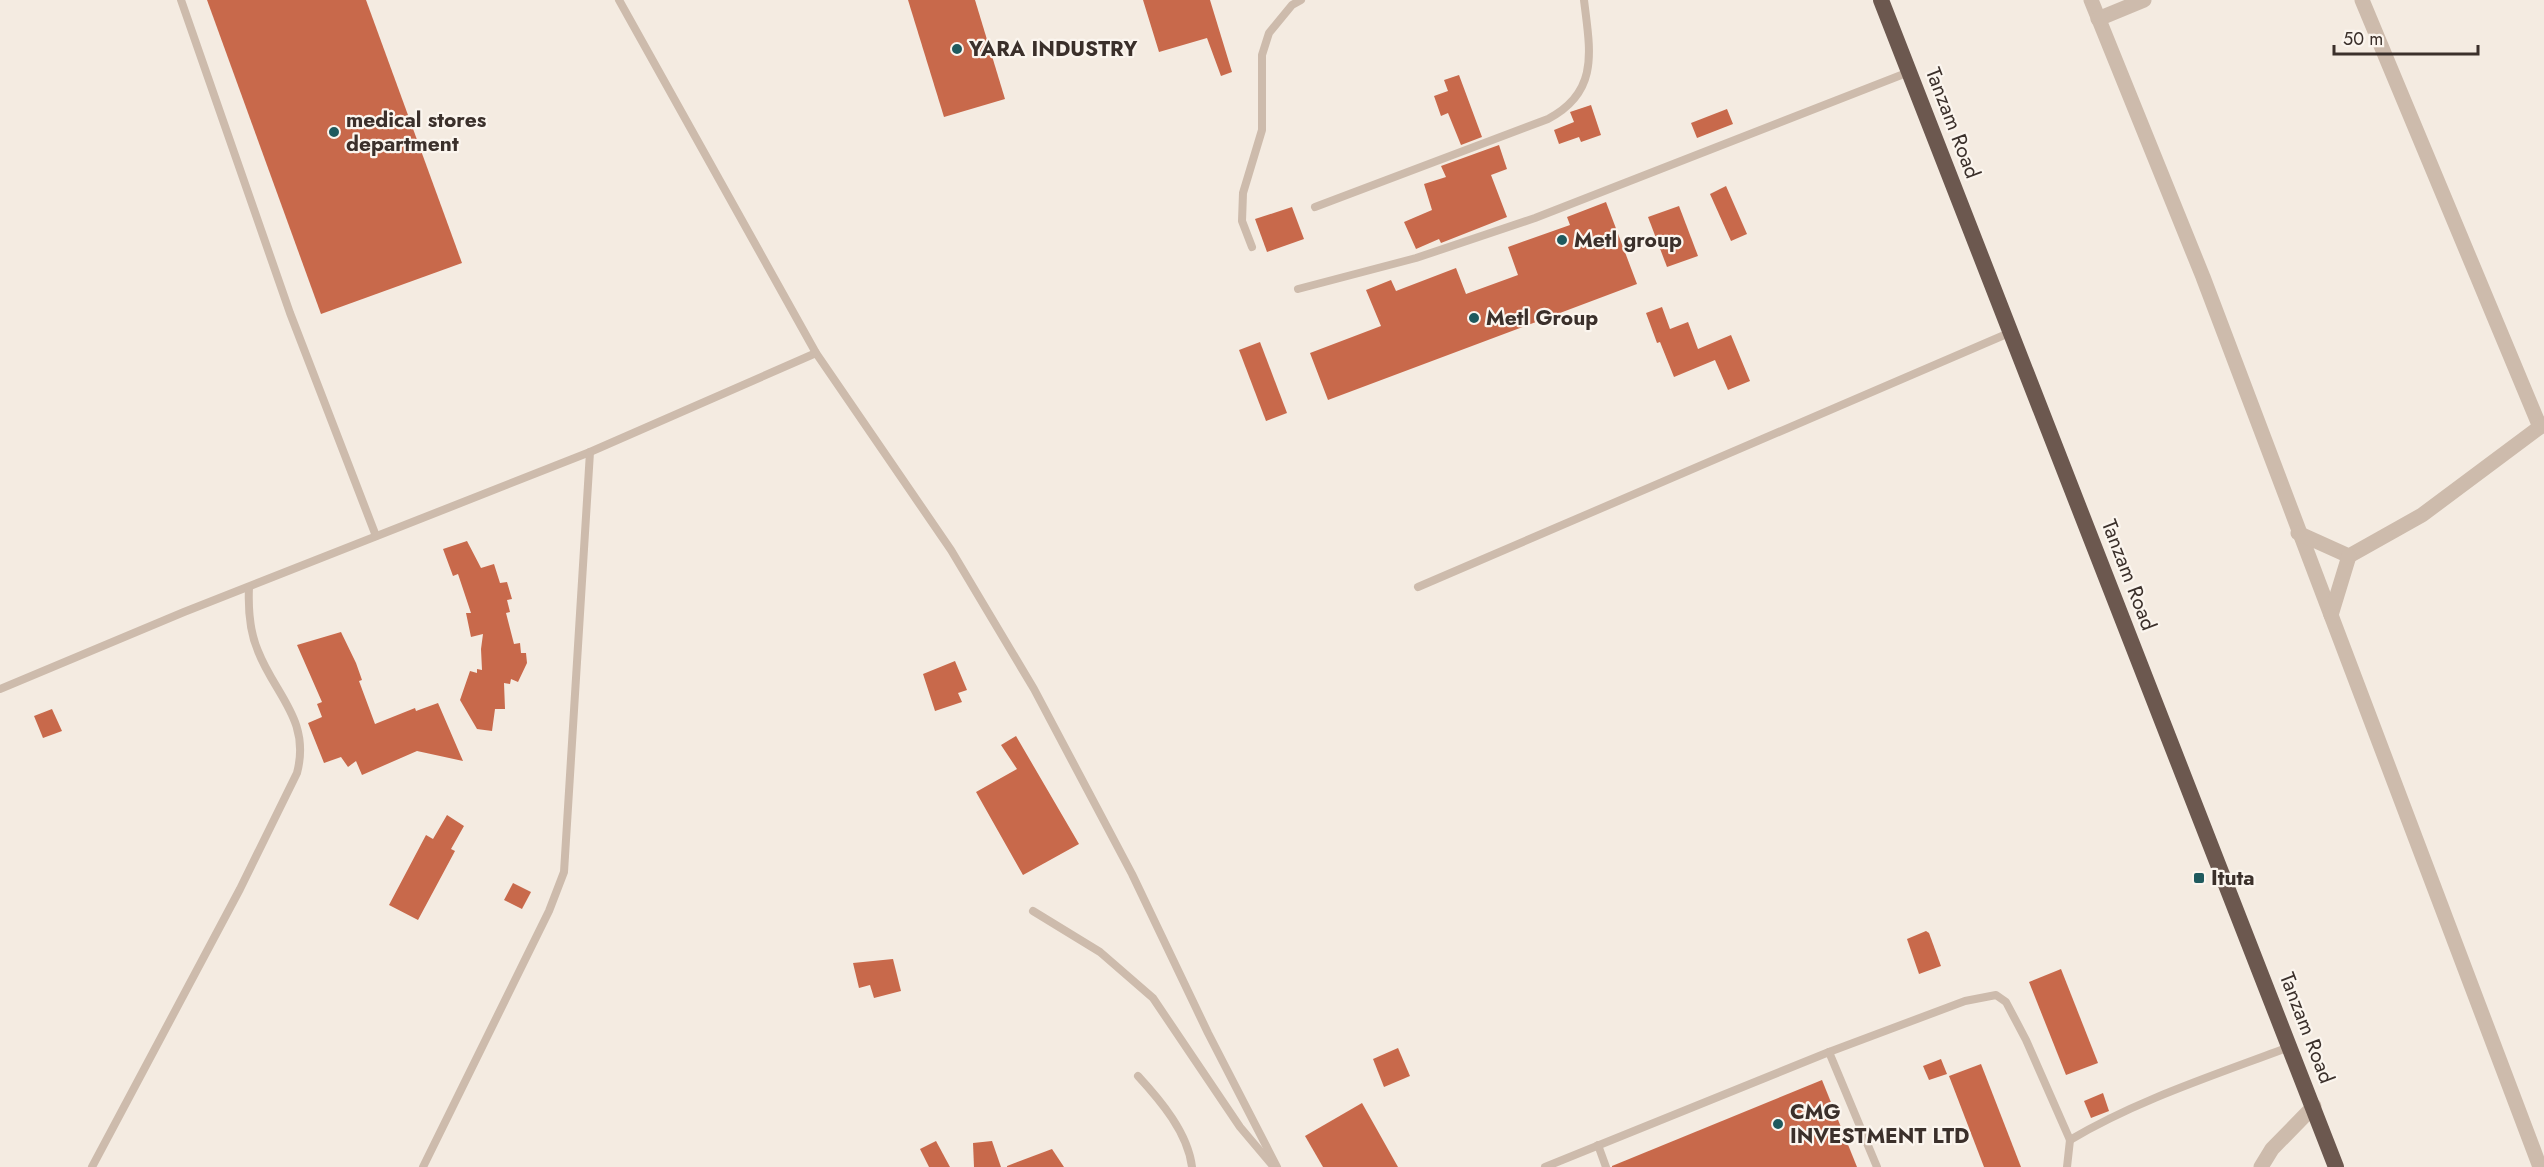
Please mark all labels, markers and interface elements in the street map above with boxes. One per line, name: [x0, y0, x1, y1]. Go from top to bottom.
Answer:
scale bar: [2334, 18, 2478, 56]
text: 50 m: [2343, 26, 2383, 52]
place label: YARA INDUSTRY: [968, 34, 1138, 64]
marker: YARA INDUSTRY: [950, 42, 964, 56]
street label: Tanzam Road: [1918, 63, 1988, 183]
place label: medical stores department: [346, 105, 487, 159]
marker: medical stores department: [327, 125, 341, 139]
place label: Metl group: [1574, 225, 1682, 255]
marker: Metl group: [1555, 233, 1569, 247]
place label: Metl Group: [1486, 303, 1598, 333]
marker: Metl Group: [1467, 311, 1481, 325]
street label: Tanzam Road: [2094, 515, 2164, 635]
place label: Ituta: [2211, 863, 2254, 893]
marker: Ituta: [2192, 871, 2206, 885]
street label: Tanzam Road: [2272, 968, 2342, 1088]
place label: CMG INVESTMENT LTD: [1790, 1097, 1969, 1151]
marker: CMG INVESTMENT LTD: [1771, 1117, 1785, 1131]

